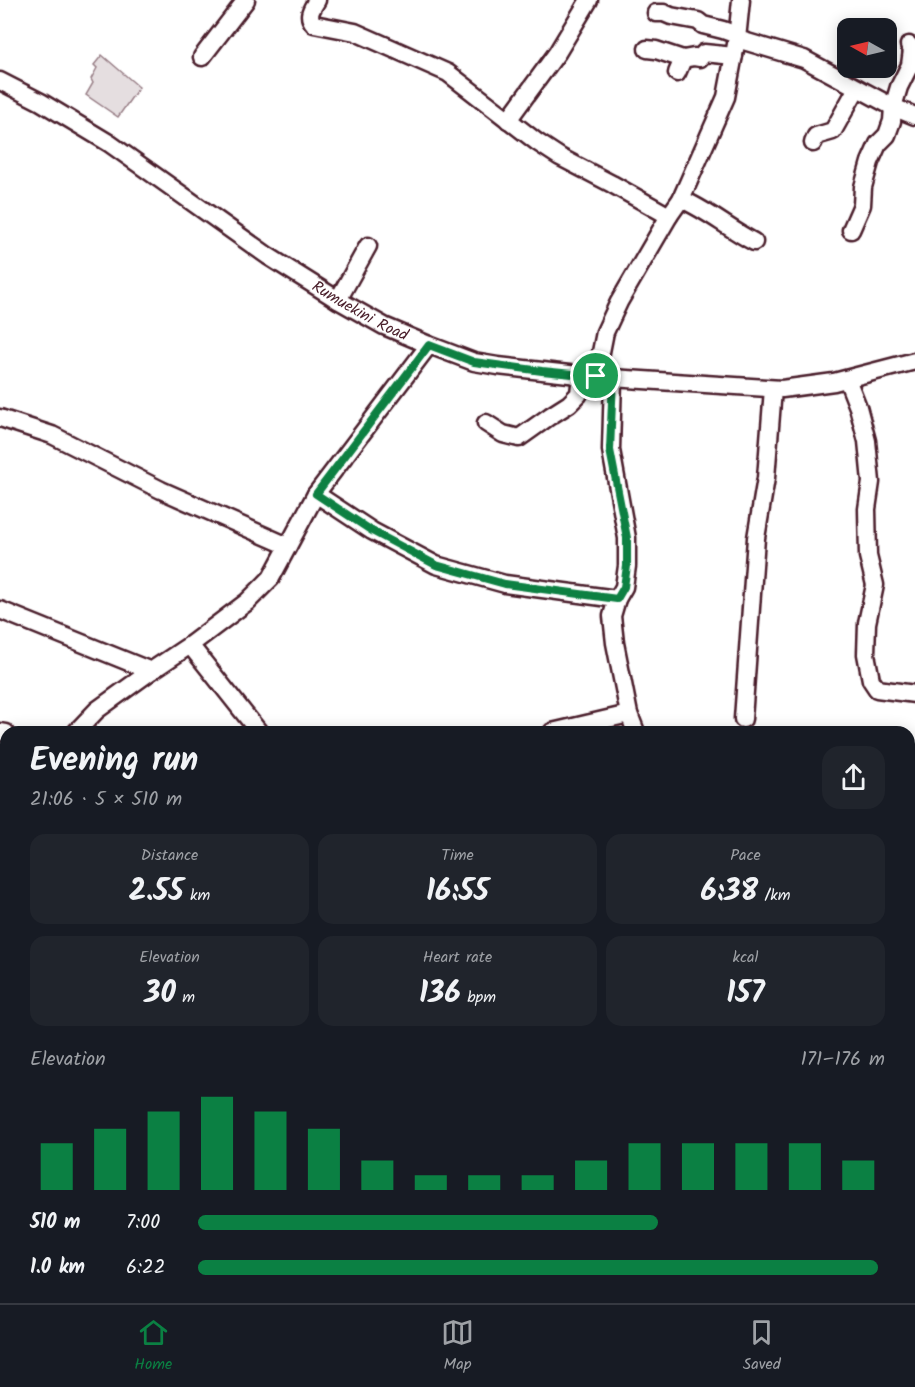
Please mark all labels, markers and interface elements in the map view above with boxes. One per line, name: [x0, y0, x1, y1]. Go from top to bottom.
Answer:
north arrow: [837, 18, 897, 78]
map controls: [837, 18, 897, 78]
street label: Rumuekini Road: [307, 274, 413, 348]
pin: [570, 350, 621, 401]
icon: arrive: [579, 359, 612, 392]
text: Evening run: [30, 735, 198, 788]
button: share: [822, 746, 885, 809]
text: 21:06 · 5 × 510 m: [30, 784, 182, 816]
text: Distance: [141, 843, 198, 868]
text: Time: [441, 843, 474, 868]
text: Pace: [730, 843, 761, 868]
text: 2.55: [129, 868, 184, 916]
text: 16:55: [426, 868, 489, 916]
text: 6:38: [700, 868, 758, 916]
text: km: [184, 883, 210, 908]
text: /km: [758, 883, 791, 908]
text: Elevation: [139, 945, 200, 970]
text: Heart rate: [423, 945, 492, 970]
text: kcal: [732, 945, 759, 970]
text: 30: [144, 970, 176, 1018]
text: 136: [419, 970, 461, 1018]
text: 157: [726, 970, 765, 1018]
text: m: [176, 985, 195, 1010]
text: bpm: [461, 985, 496, 1010]
text: Elevation: [30, 1044, 106, 1076]
text: 171–176 m: [800, 1044, 885, 1076]
text: 510 m: [30, 1207, 81, 1239]
text: 7:00: [126, 1207, 160, 1239]
text: 1.0 km: [30, 1252, 85, 1284]
text: 6:22: [126, 1252, 165, 1284]
tab: Home: [134, 1316, 172, 1377]
tab: Map: [441, 1316, 474, 1377]
tab: Saved: [743, 1316, 781, 1377]

